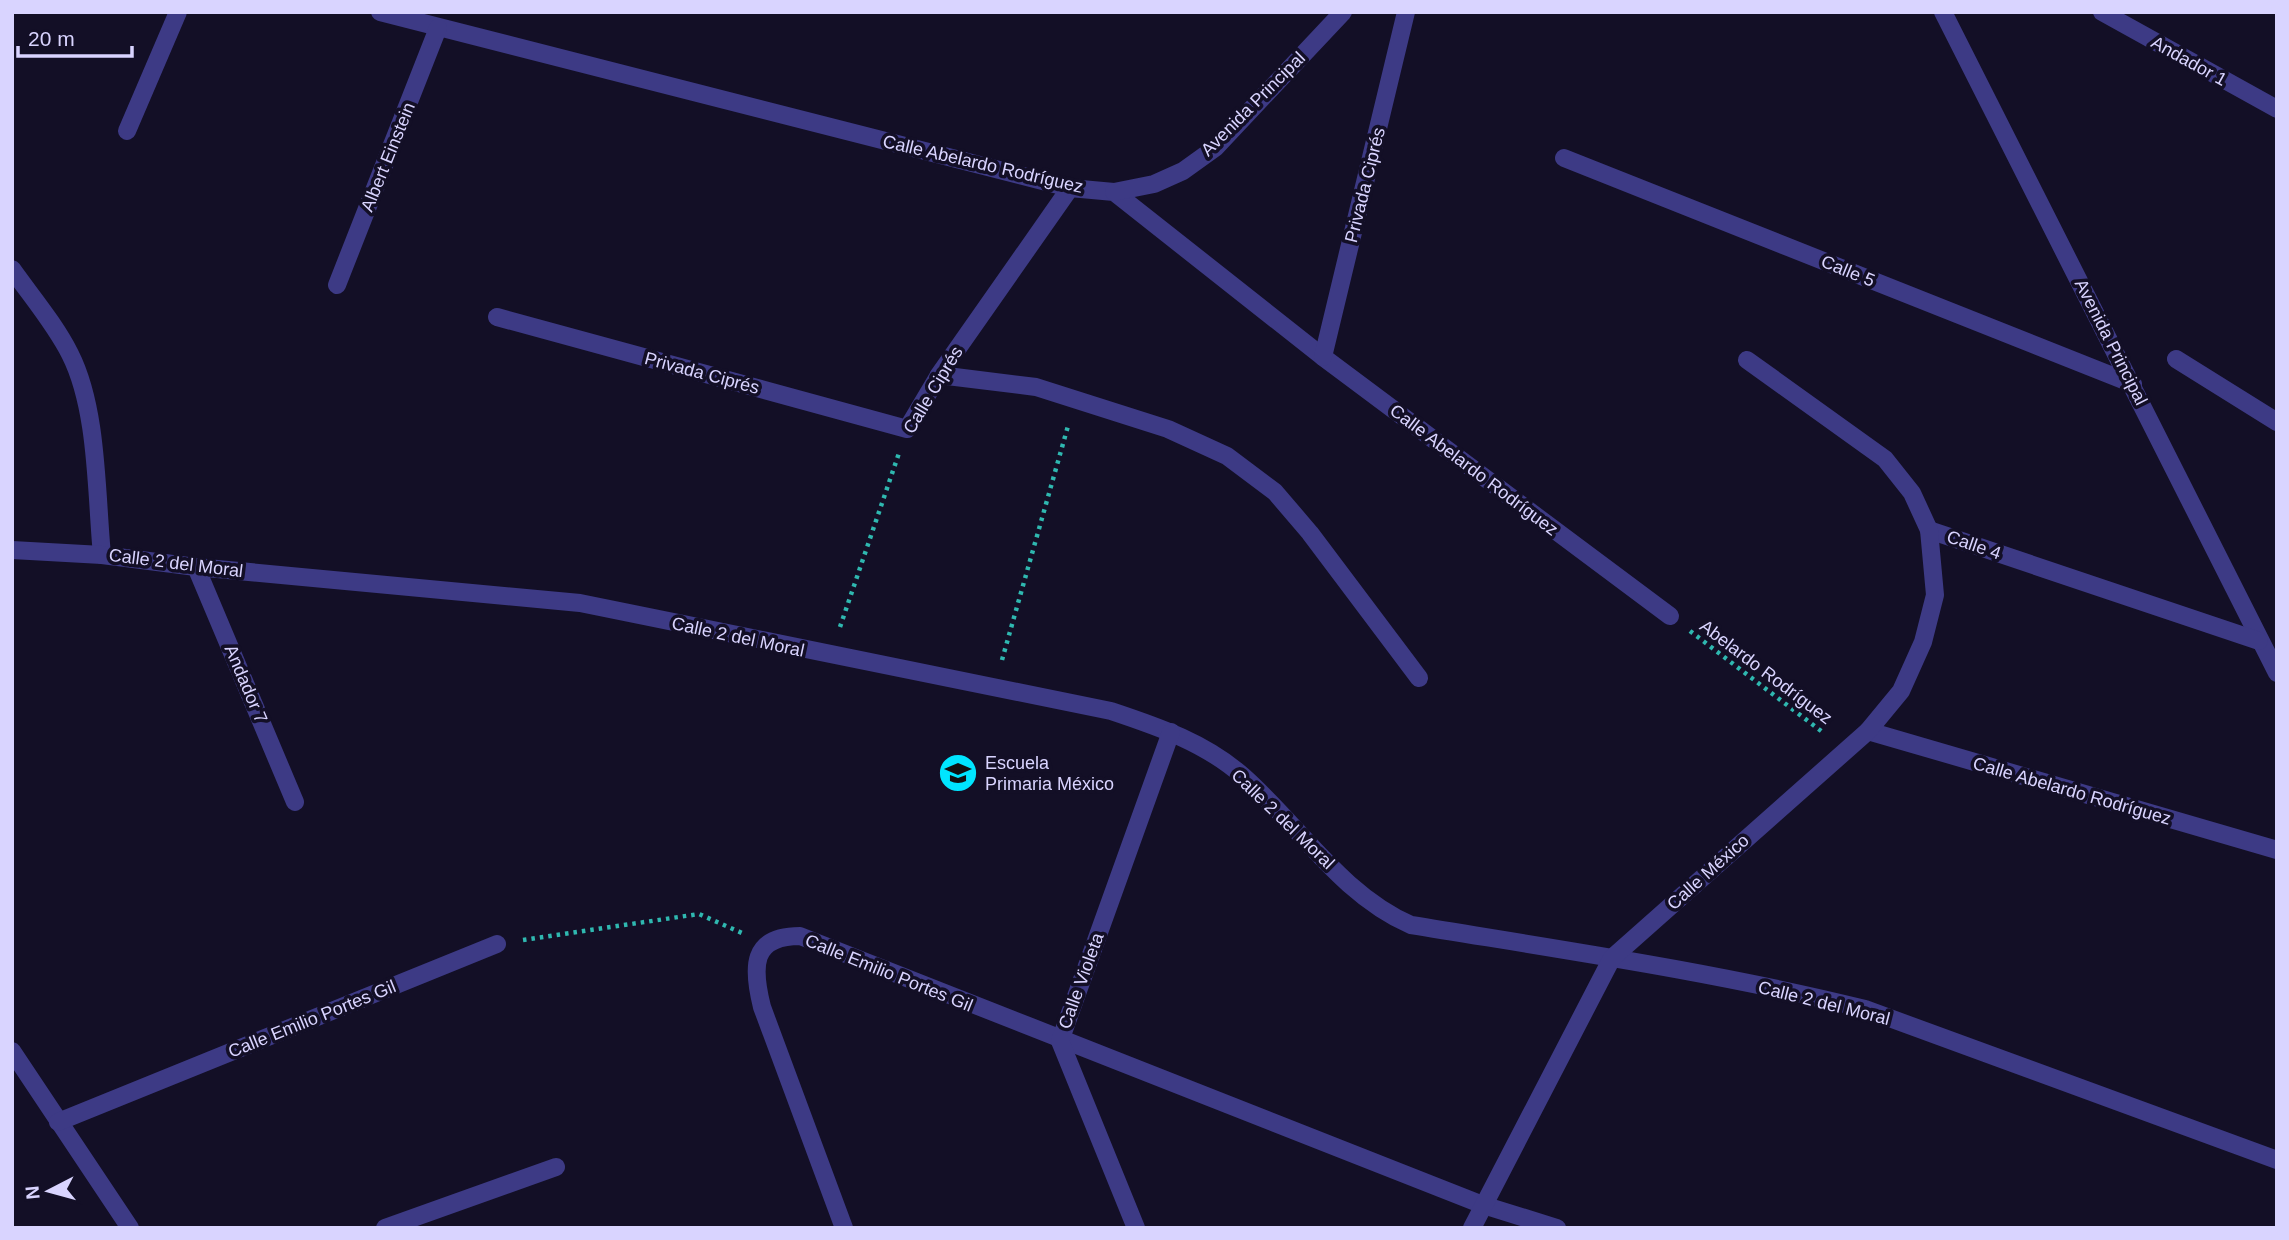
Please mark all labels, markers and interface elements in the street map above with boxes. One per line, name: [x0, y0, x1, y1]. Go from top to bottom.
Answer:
scale bar: [18, 14, 131, 58]
text: 20 m: [28, 27, 75, 50]
street label: Andador 1: [2148, 32, 2230, 90]
street label: Avenida Principal: [1197, 48, 1309, 160]
street label: Albert Einstein: [357, 99, 419, 215]
street label: Privada Ciprés: [1341, 125, 1389, 245]
street label: Calle Abelardo Rodríguez: [881, 131, 1085, 197]
street label: Calle 5: [1818, 251, 1878, 291]
street label: Avenida Principal: [2071, 276, 2151, 408]
street label: Calle Ciprés: [899, 343, 967, 437]
street label: Privada Ciprés: [642, 348, 762, 398]
street label: Calle Abelardo Rodríguez: [1386, 400, 1562, 540]
street label: Calle 4: [1944, 526, 2004, 564]
street label: Calle 2 del Moral: [108, 545, 244, 581]
street label: Calle 2 del Moral: [670, 613, 806, 661]
street label: Abelardo Rodríguez: [1696, 616, 1836, 728]
street label: Andador 7: [221, 642, 271, 726]
school or university icon: Escuela Primaria México: [937, 752, 979, 794]
place label: Escuela Primaria México: [985, 753, 1114, 794]
street label: Calle Abelardo Rodríguez: [1971, 753, 2173, 829]
street label: Calle 2 del Moral: [1227, 765, 1339, 873]
street label: Calle México: [1663, 830, 1753, 914]
street label: Calle Violeta: [1054, 929, 1108, 1032]
street label: Calle Emilio Portes Gil: [802, 930, 976, 1016]
street label: Calle Emilio Portes Gil: [225, 976, 399, 1062]
street label: Calle 2 del Moral: [1756, 977, 1892, 1029]
north arrow: [14, 1156, 84, 1226]
text: N: [21, 1185, 44, 1201]

